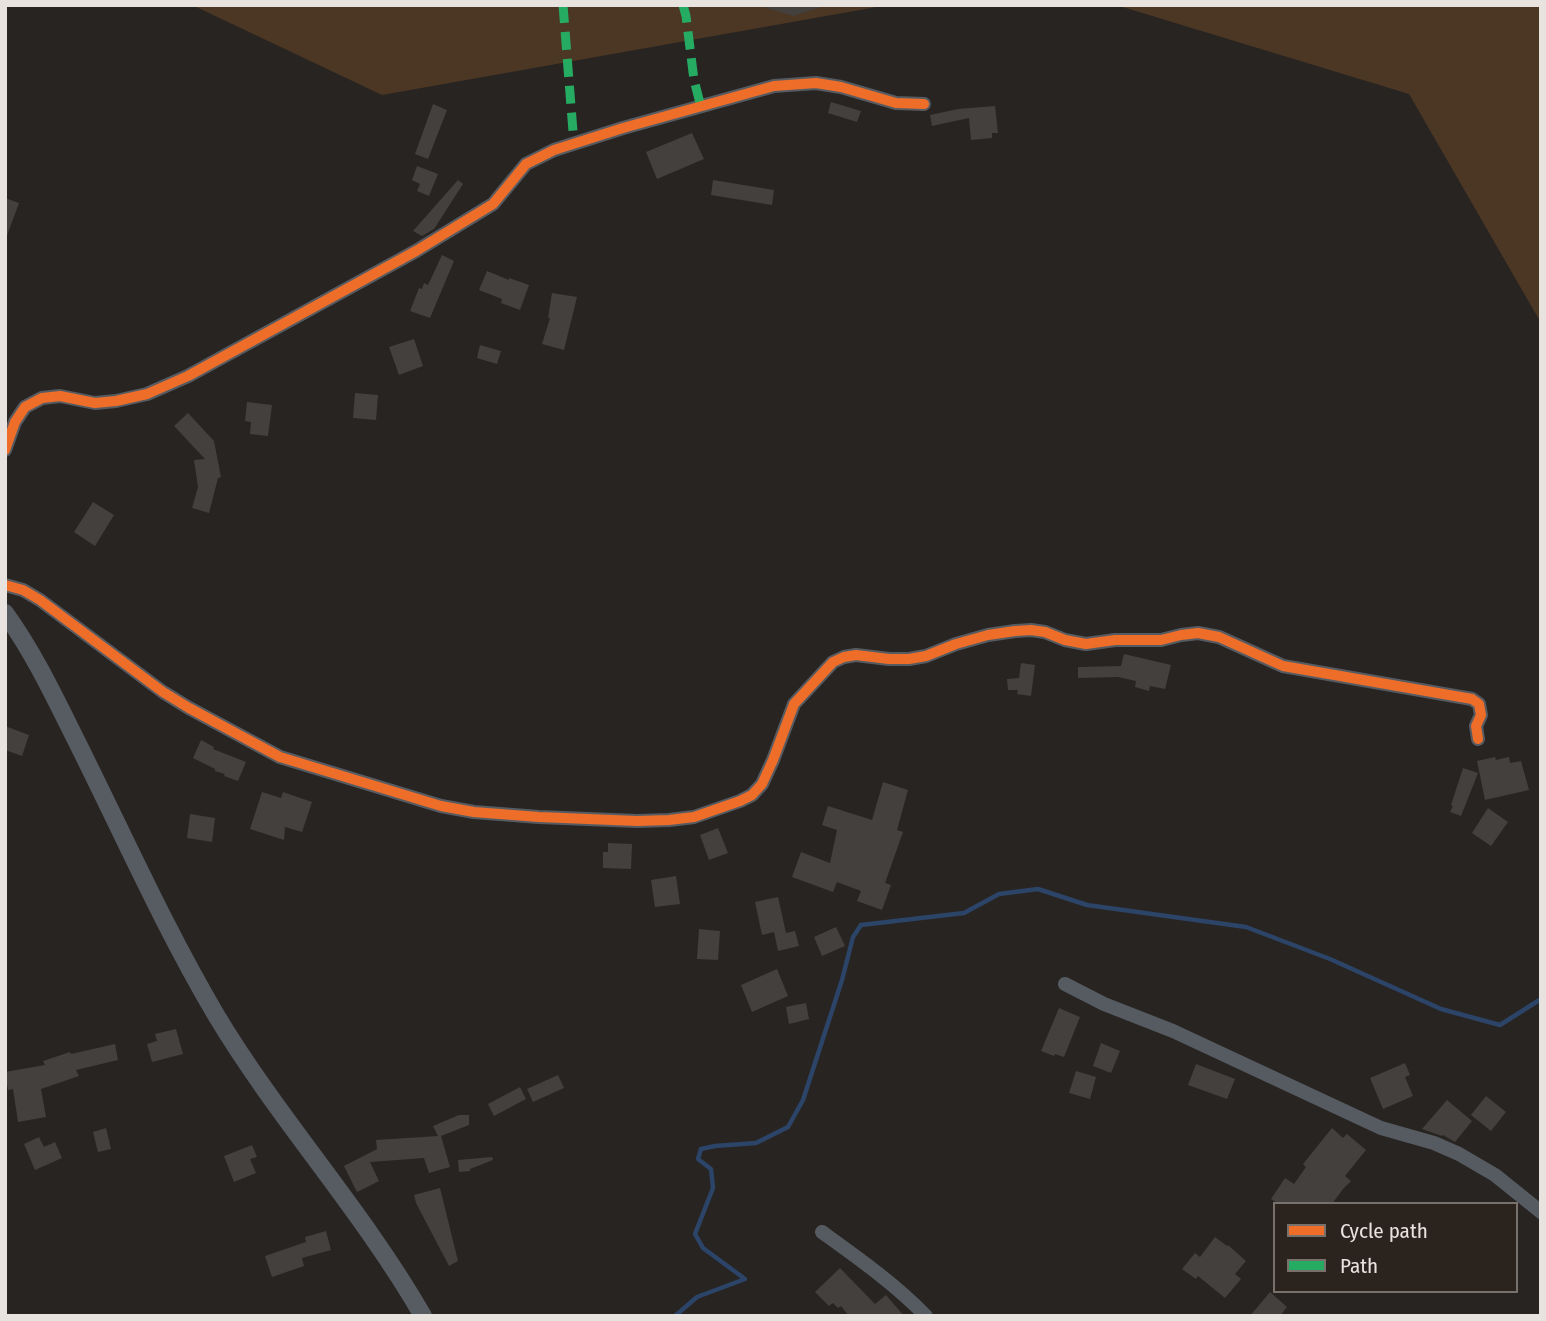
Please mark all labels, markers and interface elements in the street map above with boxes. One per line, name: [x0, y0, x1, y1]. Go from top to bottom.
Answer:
legend: [1273, 1202, 1518, 1293]
text: Cycle path: [1340, 1218, 1428, 1244]
text: Path: [1340, 1253, 1378, 1279]

